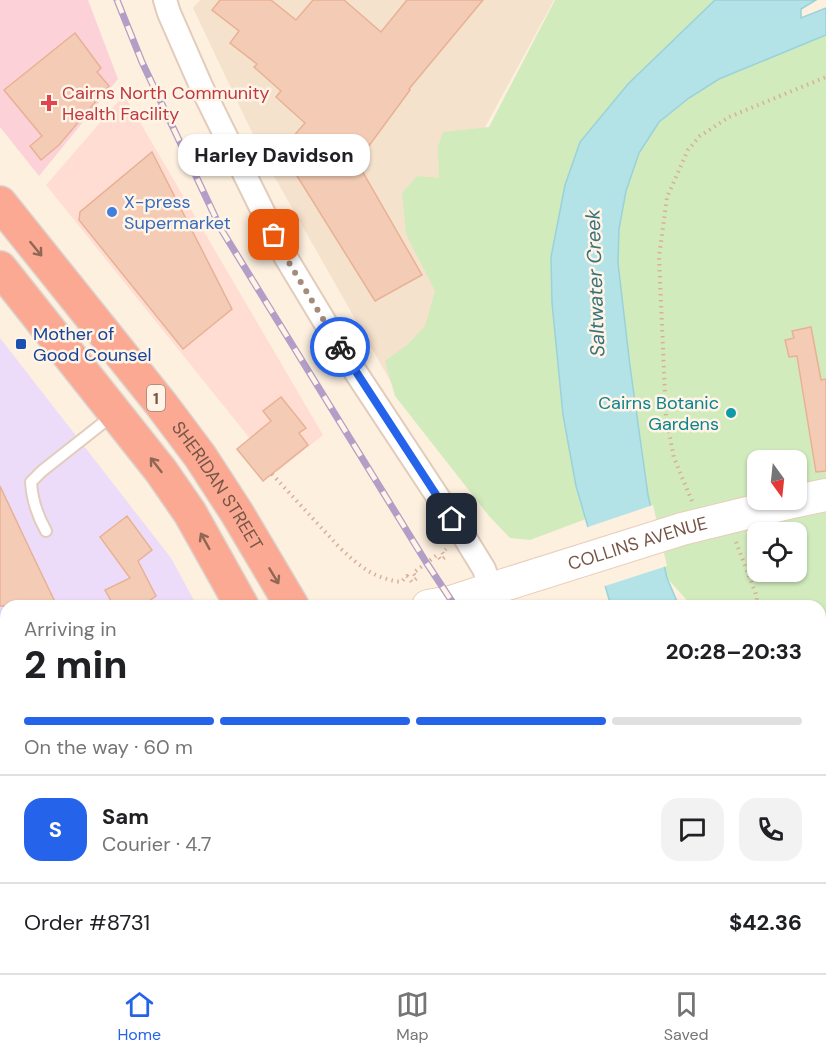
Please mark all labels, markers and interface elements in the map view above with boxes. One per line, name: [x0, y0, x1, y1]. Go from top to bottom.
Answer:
place label: Cairns North Community Health Facility: [62, 81, 270, 126]
marker: Cairns North Community Health Facility: [40, 94, 58, 112]
callout: Harley Davidson: [178, 133, 370, 175]
text: Harley Davidson: [194, 142, 354, 168]
place label: X-press Supermarket: [124, 190, 231, 235]
marker: X-press Supermarket: [105, 205, 119, 219]
water label: Saltwater Creek: [579, 208, 611, 357]
pin: [248, 209, 299, 260]
icon: bag: [257, 218, 290, 251]
one-way arrow: [30, 241, 43, 257]
courier: [310, 317, 370, 377]
place label: Mother of Good Counsel: [33, 322, 152, 367]
icon: bike: [324, 331, 357, 364]
marker: Mother of Good Counsel: [14, 337, 28, 351]
road number: 1: [147, 385, 165, 411]
place label: Cairns Botanic Gardens: [598, 391, 719, 436]
marker: Cairns Botanic Gardens: [724, 406, 738, 420]
street label: SHERIDAN STREET: [166, 416, 268, 555]
north arrow: [747, 450, 807, 510]
map controls: [747, 450, 807, 582]
one-way arrow: [150, 457, 163, 473]
pin: [426, 493, 477, 544]
icon: home: [435, 502, 468, 535]
street label: COLLINS AVENUE: [565, 511, 710, 576]
button: locate: [747, 522, 807, 582]
one-way arrow: [199, 533, 211, 550]
one-way arrow: [268, 567, 280, 584]
text: Arriving in: [24, 616, 116, 642]
text: 20:28–20:33: [666, 637, 802, 666]
text: 2 min: [24, 639, 128, 690]
text: On the way · 60 m: [24, 734, 193, 760]
button: chat: [661, 798, 724, 861]
button: phone: [739, 798, 802, 861]
text: Sam: [102, 802, 149, 831]
text: S: [49, 815, 62, 844]
text: Courier · 4.7: [102, 831, 211, 857]
text: Order #8731: [24, 908, 150, 937]
text: $42.36: [729, 908, 802, 937]
tab: Home: [117, 988, 161, 1045]
tab: Map: [396, 988, 429, 1045]
tab: Saved: [664, 988, 709, 1045]

